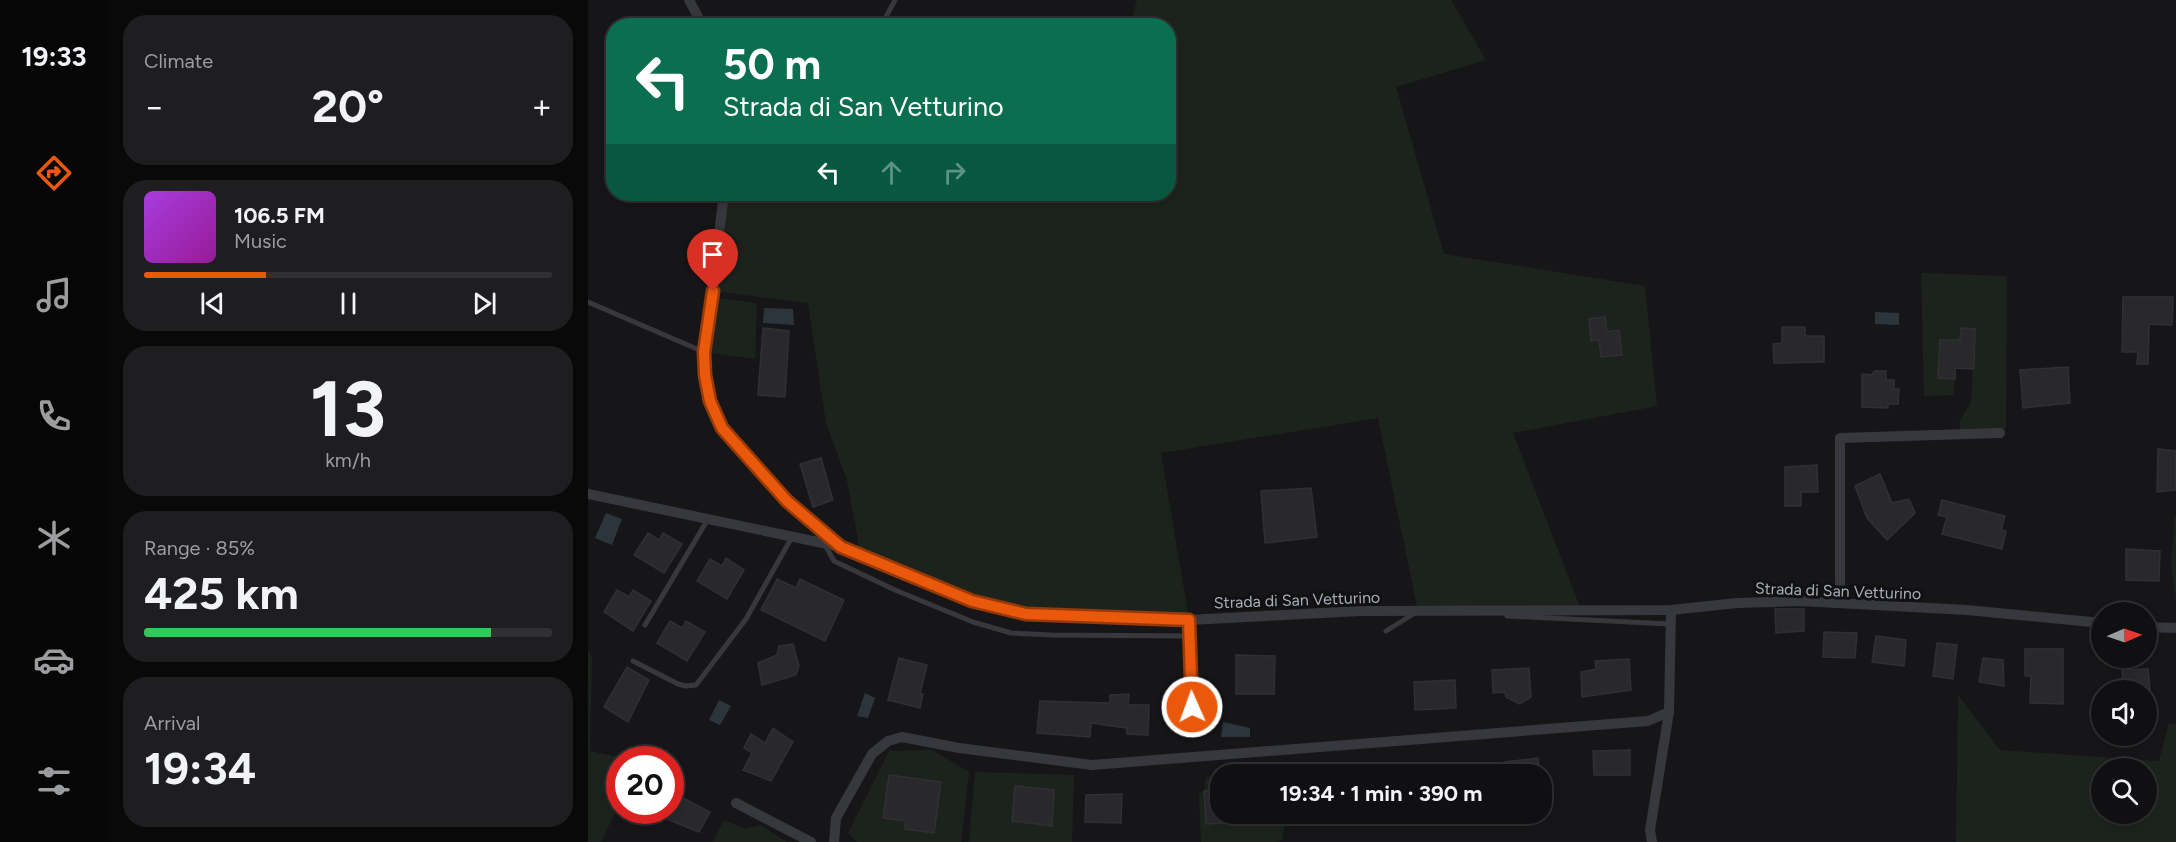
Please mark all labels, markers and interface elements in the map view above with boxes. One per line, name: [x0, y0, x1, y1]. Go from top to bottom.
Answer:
text: 50 m: [723, 39, 821, 90]
text: 19:33: [21, 40, 87, 73]
icon: left: [624, 42, 702, 120]
text: Climate: [144, 49, 213, 73]
text: 20°: [312, 79, 384, 133]
text: −: [144, 87, 165, 126]
text: +: [531, 87, 552, 126]
text: Strada di San Vetturino: [723, 90, 1004, 123]
icon: directions: [33, 152, 75, 194]
icon: left: [812, 156, 845, 189]
icon: ahead: [875, 156, 908, 189]
icon: right: [938, 156, 971, 189]
text: 106.5 FM: [234, 202, 325, 229]
text: Music: [234, 229, 287, 253]
pin: [687, 229, 738, 291]
icon: arrive: [696, 238, 729, 271]
icon: music: [33, 274, 75, 316]
icon: previous: [196, 287, 229, 320]
icon: pause: [332, 287, 365, 320]
icon: next: [468, 287, 501, 320]
text: 13: [310, 362, 386, 456]
icon: phone: [33, 395, 75, 437]
text: km/h: [325, 448, 371, 472]
icon: climate: [33, 517, 75, 559]
text: Range · 85%: [144, 536, 255, 560]
text: 425 km: [144, 566, 299, 620]
street label: Strada di San Vetturino: [1755, 579, 1921, 603]
street label: Strada di San Vetturino: [1214, 588, 1380, 612]
north arrow: [2091, 602, 2157, 668]
map controls: [2091, 602, 2157, 824]
icon: car: [33, 639, 75, 681]
position arrow: [1160, 675, 1224, 739]
button: sound: [2091, 680, 2157, 746]
text: Arrival: [144, 711, 200, 735]
text: 19:34: [144, 741, 256, 795]
speed limit sign: 20: [606, 746, 684, 824]
button: search: [2091, 758, 2157, 824]
icon: filters: [33, 760, 75, 802]
text: 19:34 · 1 min · 390 m: [1280, 780, 1482, 807]

